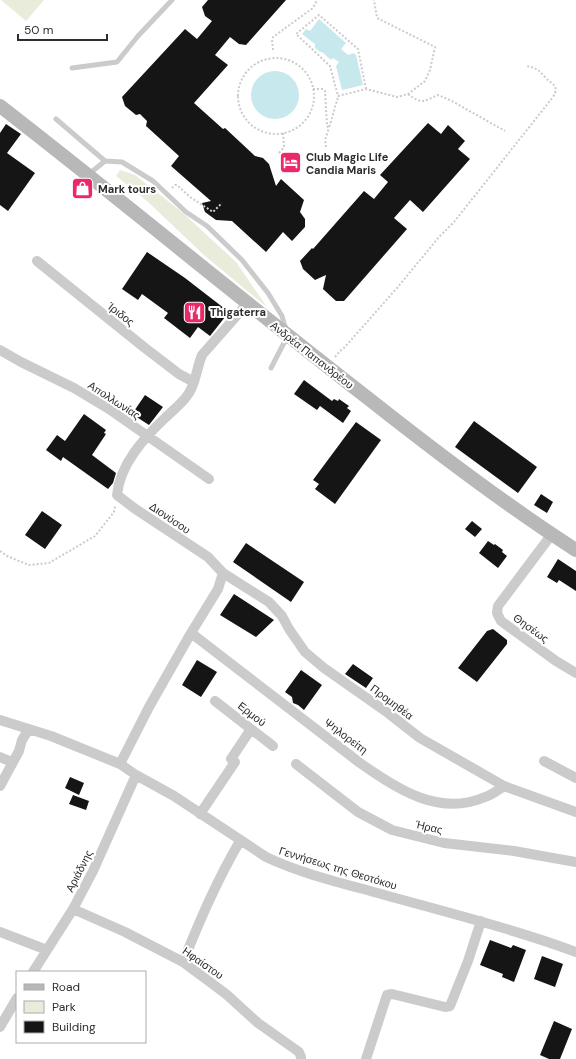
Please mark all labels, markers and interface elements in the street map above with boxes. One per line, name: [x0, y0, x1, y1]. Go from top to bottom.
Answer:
scale bar: [18, 16, 107, 42]
text: 50 m: [24, 22, 53, 38]
hotel icon: Club Magic Life Candia Maris: [278, 150, 304, 176]
place label: Club Magic Life Candia Maris: [306, 150, 389, 177]
shop icon: Mark tours: [70, 176, 96, 202]
place label: Mark tours: [98, 182, 156, 196]
street label: Ίριδος: [104, 298, 137, 329]
restaurant icon: Thigaterra: [182, 299, 208, 325]
place label: Thigaterra: [210, 305, 266, 319]
street label: Ανδρέα Παπανδρέου: [268, 318, 356, 392]
street label: Απολλωνίας: [85, 378, 143, 422]
street label: Διονύσου: [147, 499, 193, 537]
street label: Θησέως: [511, 611, 551, 645]
street label: Προμηθέα: [368, 681, 417, 723]
street label: Ερμού: [235, 699, 269, 729]
street label: Ψηλορείτη: [321, 715, 371, 757]
street label: Ήρας: [413, 817, 444, 837]
street label: Γεννήσεως της Θεοτόκου: [277, 843, 399, 893]
street label: Αριάδνης: [62, 848, 96, 894]
street label: Ηφαίστου: [180, 944, 226, 982]
legend: [16, 971, 146, 1043]
text: Road: [52, 979, 80, 995]
text: Park: [52, 999, 76, 1015]
text: Building: [52, 1019, 96, 1035]

